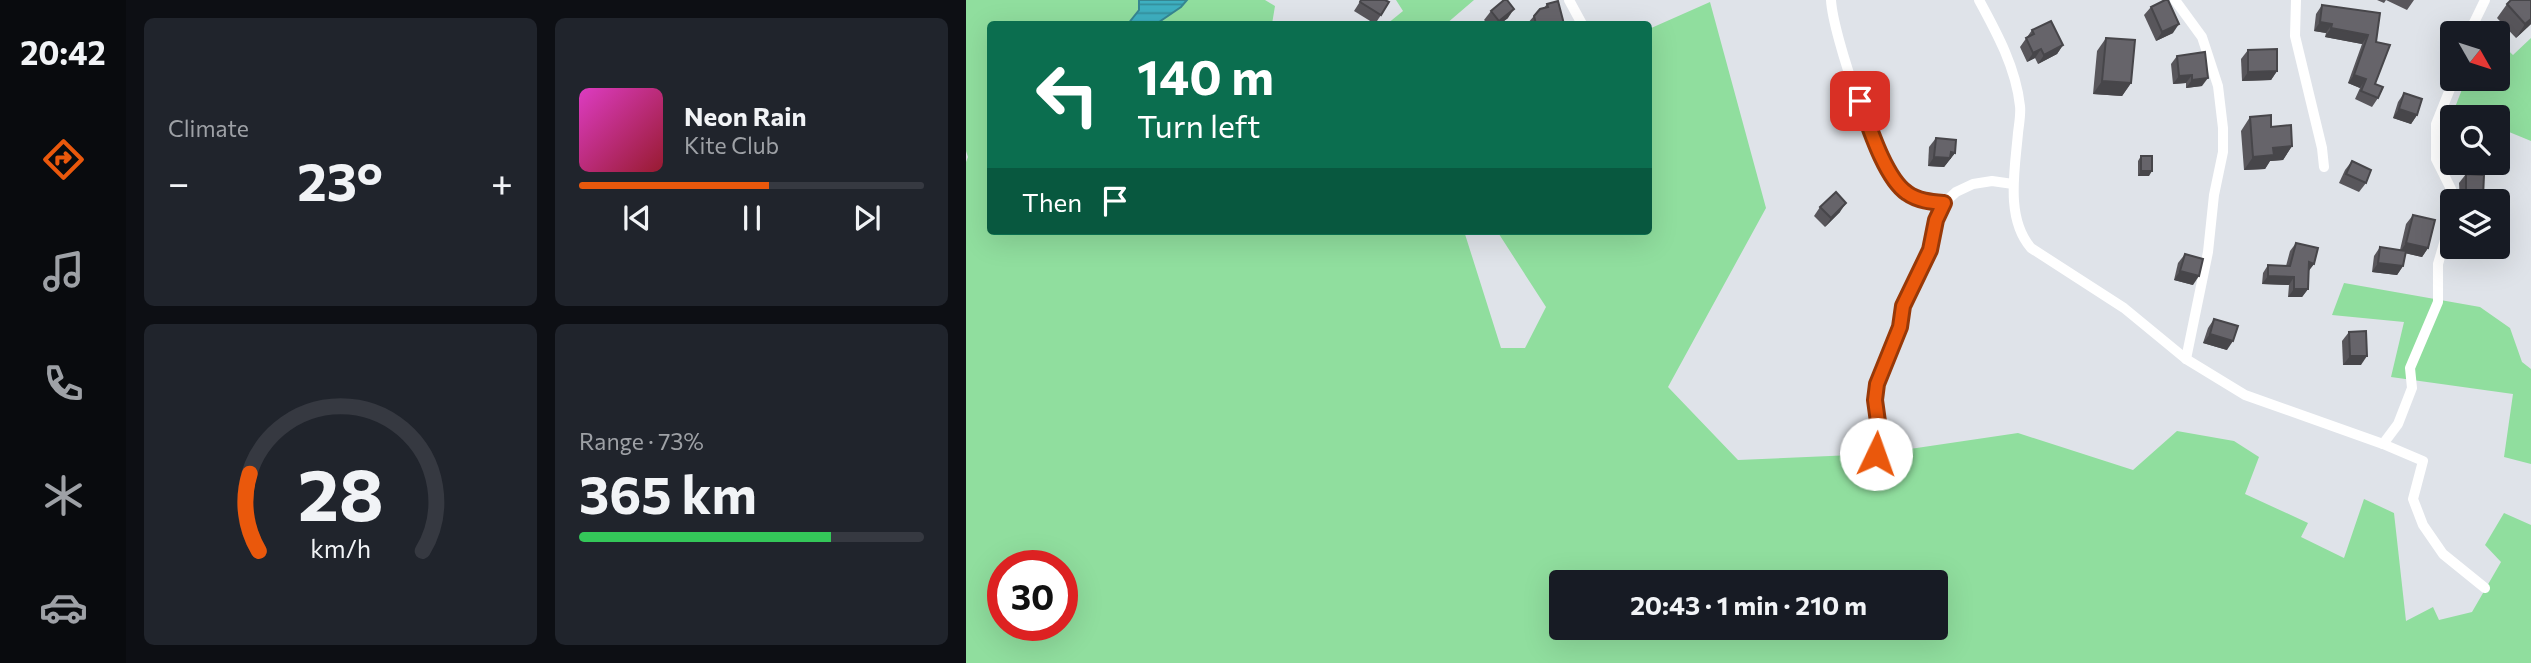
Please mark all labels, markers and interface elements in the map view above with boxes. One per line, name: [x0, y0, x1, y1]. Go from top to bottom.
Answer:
north arrow: [2440, 21, 2510, 91]
map controls: [2440, 21, 2510, 259]
text: 20:42: [20, 32, 106, 72]
text: 140 m: [1137, 45, 1274, 105]
icon: left: [1022, 49, 1113, 140]
pin: [1830, 71, 1890, 131]
icon: arrive: [1841, 82, 1879, 120]
text: Neon Rain: [684, 100, 807, 131]
text: Turn left: [1137, 105, 1261, 145]
button: search: [2440, 105, 2510, 175]
text: Climate: [168, 114, 249, 142]
text: Kite Club: [684, 131, 779, 159]
icon: directions: [39, 135, 88, 184]
text: 23°: [297, 148, 383, 212]
text: −: [168, 158, 190, 205]
text: +: [491, 158, 513, 205]
icon: arrive: [1096, 182, 1134, 220]
text: Then: [1022, 186, 1082, 217]
button: layers: [2440, 189, 2510, 259]
icon: previous: [618, 199, 656, 237]
icon: pause: [733, 199, 771, 237]
icon: next: [848, 199, 886, 237]
icon: music: [39, 247, 88, 296]
icon: phone: [39, 359, 88, 408]
position arrow: [1839, 417, 1913, 491]
text: Range · 73%: [579, 427, 704, 455]
text: 28: [298, 447, 384, 536]
text: 365 km: [579, 461, 757, 525]
icon: climate: [39, 471, 88, 520]
text: km/h: [310, 532, 371, 562]
speed limit sign: 30: [987, 550, 1078, 641]
icon: car: [39, 583, 88, 632]
text: 20:43 · 1 min · 210 m: [1630, 589, 1867, 620]

